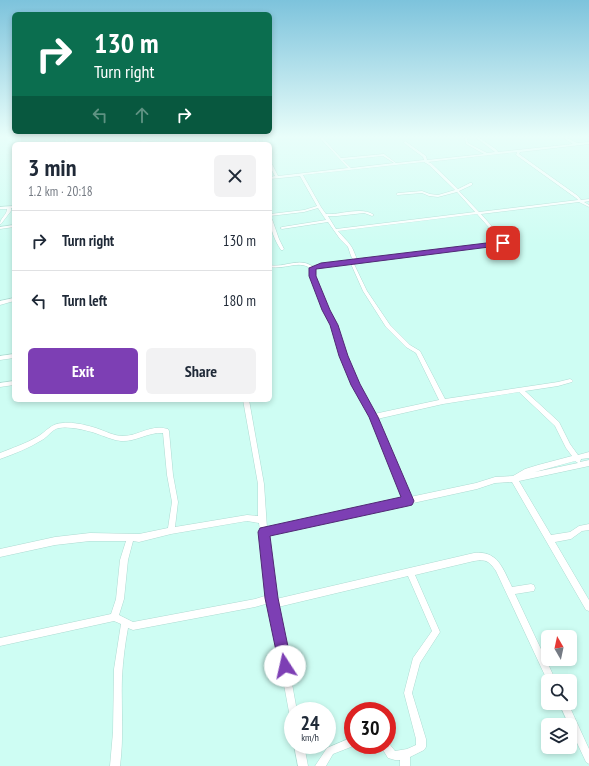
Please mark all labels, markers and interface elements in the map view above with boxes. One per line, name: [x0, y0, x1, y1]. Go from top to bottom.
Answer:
text: 130 m: [94, 24, 158, 61]
icon: right: [28, 28, 80, 80]
text: Turn right: [94, 60, 154, 83]
icon: left: [89, 104, 111, 126]
icon: ahead: [131, 104, 153, 126]
icon: right: [173, 104, 195, 126]
text: 3 min: [28, 152, 76, 183]
button: close: [214, 155, 256, 197]
text: 1.2 km · 20:18: [28, 183, 93, 200]
pin: [486, 226, 520, 260]
icon: right: [28, 230, 50, 252]
text: Turn right: [62, 231, 114, 250]
text: 130 m: [223, 231, 256, 250]
icon: arrive: [492, 232, 514, 254]
icon: left: [28, 290, 50, 312]
text: Turn left: [62, 291, 107, 310]
text: 180 m: [223, 291, 256, 310]
button: Exit: [28, 348, 138, 394]
button: Share: [146, 348, 256, 394]
north arrow: [541, 630, 577, 666]
map controls: [541, 630, 577, 754]
position arrow: [264, 645, 306, 687]
button: search: [541, 674, 577, 710]
speed limit sign: 30: [344, 702, 396, 754]
text: 24: [300, 710, 320, 736]
button: layers: [541, 718, 577, 754]
text: km/h: [301, 731, 319, 744]

